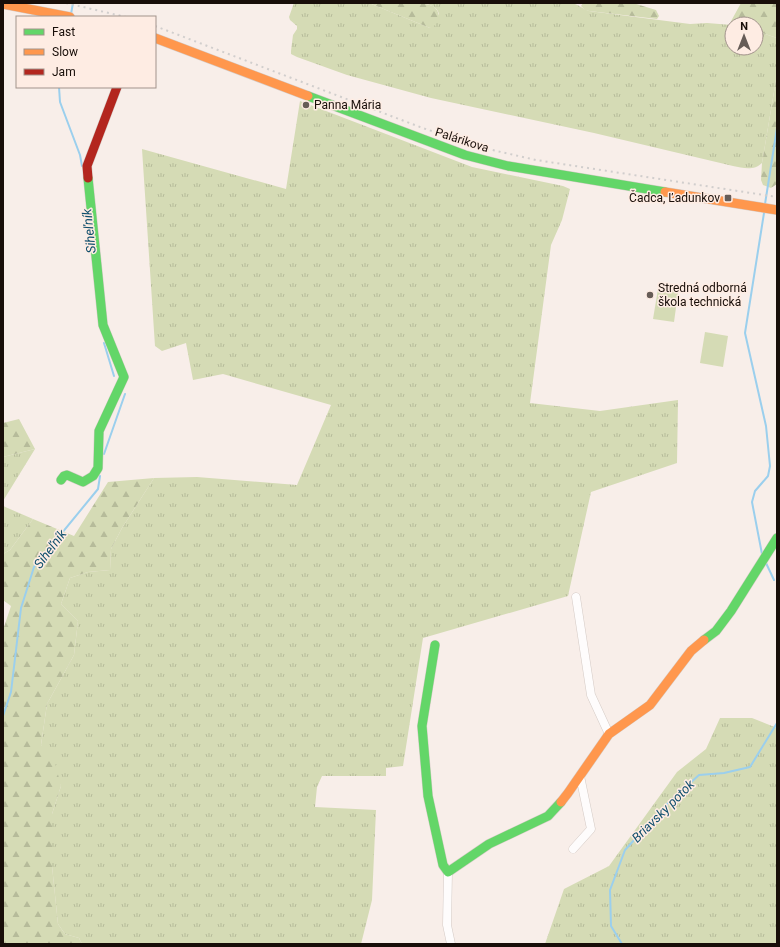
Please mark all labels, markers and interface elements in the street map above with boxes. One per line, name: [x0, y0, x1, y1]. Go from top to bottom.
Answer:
legend: [16, 16, 156, 88]
north arrow: [724, 16, 764, 56]
text: N: [740, 20, 748, 33]
text: Fast: [52, 25, 75, 39]
text: Slow: [52, 45, 78, 59]
text: Jam: [52, 65, 76, 79]
place label: Panna Mária: [314, 98, 381, 112]
marker: Panna Mária: [301, 100, 311, 110]
street label: Palárikova: [433, 125, 491, 155]
place label: Čadca, Ľadunkov: [629, 190, 720, 205]
marker: Čadca, Ľadunkov: [723, 193, 733, 203]
water label: Siheľník: [79, 207, 99, 254]
place label: Stredná odborná škola technická: [658, 281, 747, 309]
marker: Stredná odborná škola technická: [645, 290, 655, 300]
water label: Siheľník: [31, 526, 70, 571]
water label: Briavsky potok: [629, 776, 698, 845]

